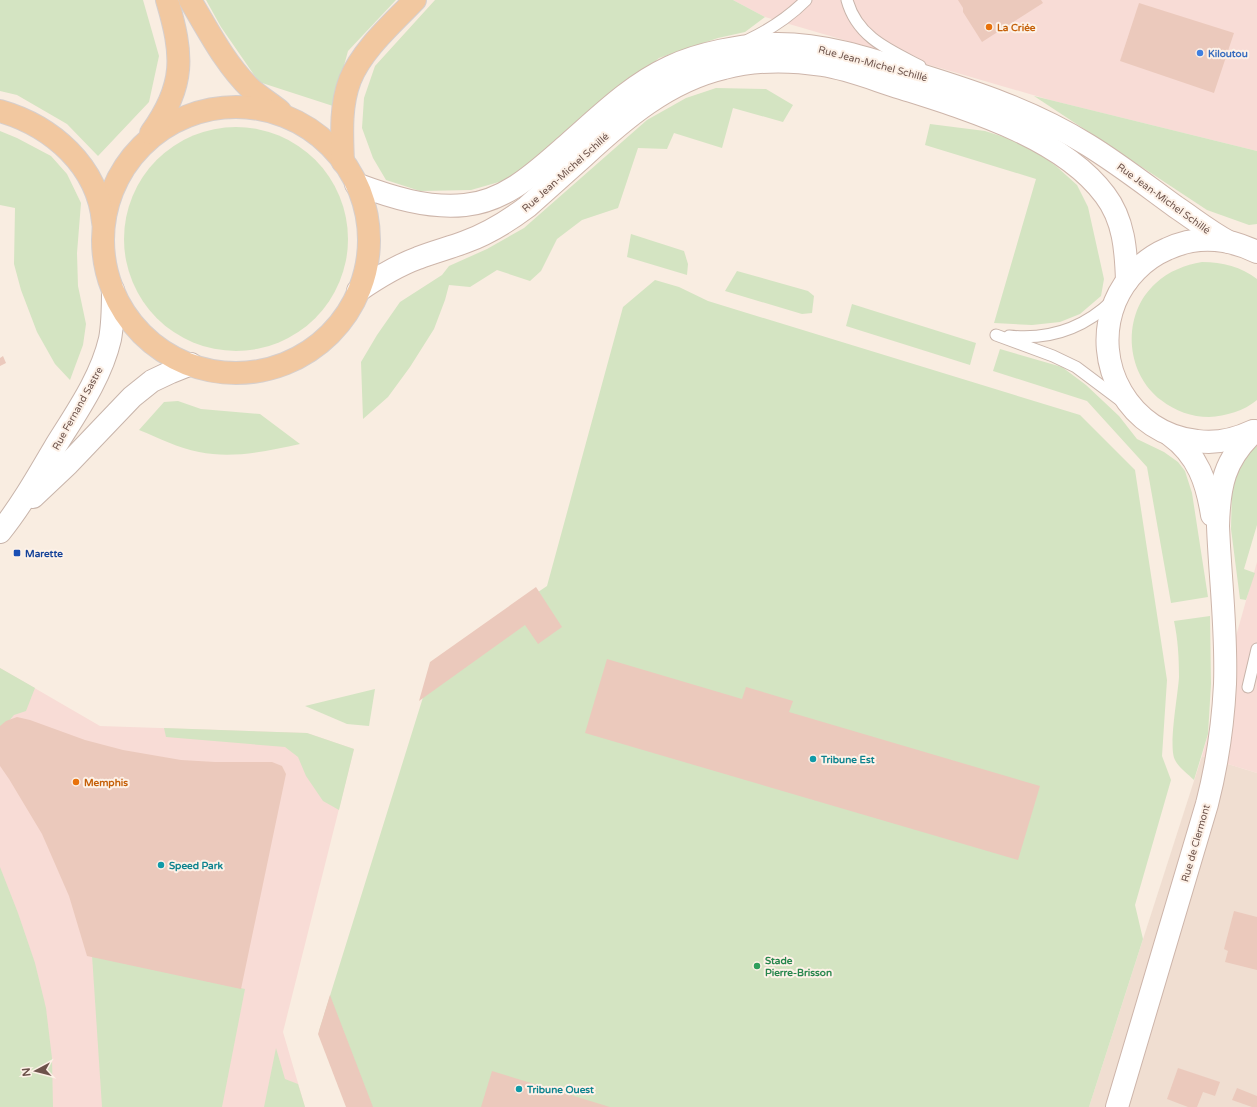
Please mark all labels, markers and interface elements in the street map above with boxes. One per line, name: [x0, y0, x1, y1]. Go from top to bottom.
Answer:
marker: La Criée: [984, 22, 994, 32]
place label: La Criée: [997, 22, 1036, 34]
street label: Rue Jean-Michel Schillé: [817, 44, 929, 84]
marker: Kiloutou: [1195, 48, 1205, 58]
place label: Kiloutou: [1208, 48, 1248, 60]
street label: Rue Jean-Michel Schillé: [520, 130, 612, 215]
street label: Rue Jean-Michel Schillé: [1114, 161, 1213, 237]
street label: Rue Fernand Sastre: [50, 365, 106, 452]
marker: Marette: [12, 548, 22, 558]
place label: Marette: [25, 548, 63, 560]
marker: Tribune Est: [808, 754, 818, 764]
place label: Tribune Est: [820, 754, 875, 766]
marker: Memphis: [71, 777, 81, 787]
place label: Memphis: [84, 777, 128, 789]
street label: Rue de Clermont: [1179, 803, 1213, 883]
marker: Speed Park: [156, 860, 166, 870]
place label: Speed Park: [169, 860, 224, 872]
place label: Stade Pierre-Brisson: [765, 955, 832, 979]
marker: Stade Pierre-Brisson: [752, 961, 762, 971]
north arrow: [16, 1051, 56, 1091]
text: N: [20, 1067, 34, 1077]
marker: Tribune Ouest: [514, 1084, 524, 1094]
place label: Tribune Ouest: [526, 1084, 594, 1096]

